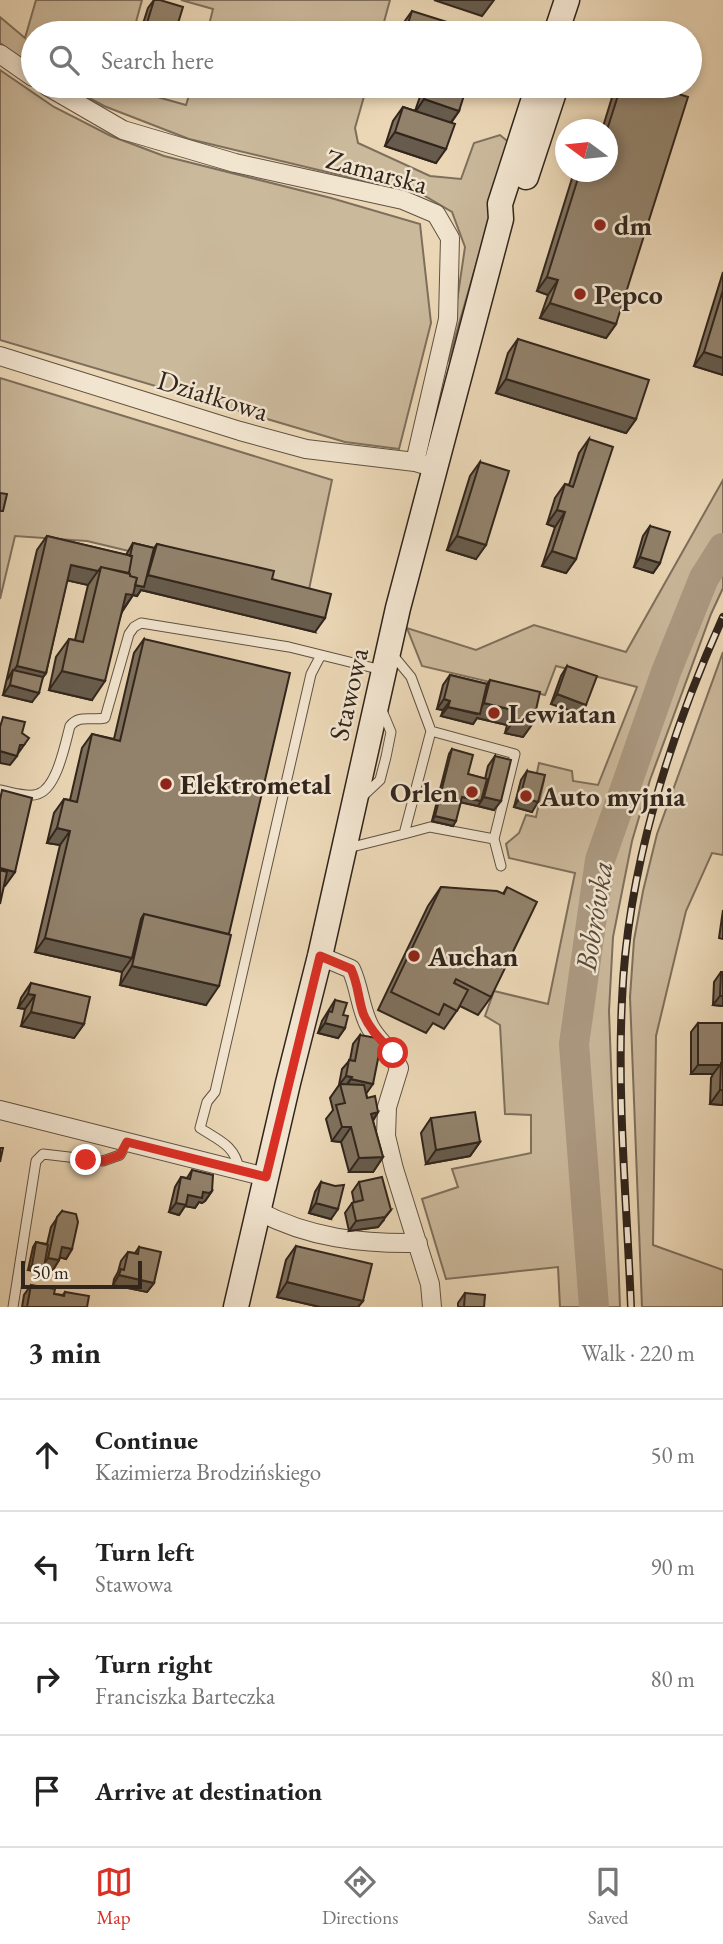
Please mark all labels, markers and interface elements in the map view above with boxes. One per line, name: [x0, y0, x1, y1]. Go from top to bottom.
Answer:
search box: [21, 21, 702, 98]
icon: search: [45, 41, 83, 79]
text: Search here: [101, 43, 214, 77]
north arrow: [555, 119, 618, 182]
street label: Zamarska: [322, 140, 433, 202]
place label: dm: [614, 207, 652, 243]
marker: dm: [592, 217, 608, 233]
place label: Pepco: [594, 276, 663, 312]
marker: Pepco: [572, 286, 588, 302]
street label: Działkowa: [153, 361, 274, 429]
street label: Stawowa: [320, 643, 376, 744]
place label: Lewiatan: [508, 695, 617, 731]
marker: Lewiatan: [486, 705, 502, 721]
place label: Elektrometal: [180, 766, 331, 802]
place label: Orlen: [390, 774, 458, 810]
marker: Elektrometal: [158, 776, 174, 792]
place label: Auto myjnia: [539, 778, 686, 814]
marker: Orlen: [464, 784, 480, 800]
marker: Auto myjnia: [518, 788, 534, 804]
water label: Bobrówka: [565, 858, 621, 975]
place label: Auchan: [427, 938, 518, 974]
marker: Auchan: [406, 948, 422, 964]
route start: [377, 1037, 408, 1068]
route end: [70, 1144, 101, 1175]
scale bar: [21, 1258, 142, 1290]
text: 50 m: [32, 1260, 69, 1285]
text: 3 min: [28, 1333, 101, 1372]
text: Walk · 220 m: [581, 1338, 695, 1368]
text: Continue: [95, 1423, 198, 1457]
icon: ahead: [28, 1436, 66, 1474]
text: 50 m: [650, 1440, 695, 1470]
text: Kazimierza Brodzińskiego: [95, 1457, 321, 1487]
text: Turn left: [95, 1535, 194, 1569]
icon: left: [28, 1548, 66, 1586]
text: 90 m: [650, 1552, 695, 1582]
text: Stawowa: [95, 1569, 172, 1599]
text: Turn right: [95, 1647, 213, 1681]
icon: right: [28, 1660, 66, 1698]
text: 80 m: [650, 1664, 695, 1694]
text: Franciszka Barteczka: [95, 1681, 275, 1711]
icon: arrive: [28, 1772, 66, 1810]
text: Arrive at destination: [95, 1774, 322, 1808]
tab: Map: [95, 1863, 133, 1930]
tab: Directions: [322, 1863, 398, 1930]
tab: Saved: [588, 1863, 628, 1930]

